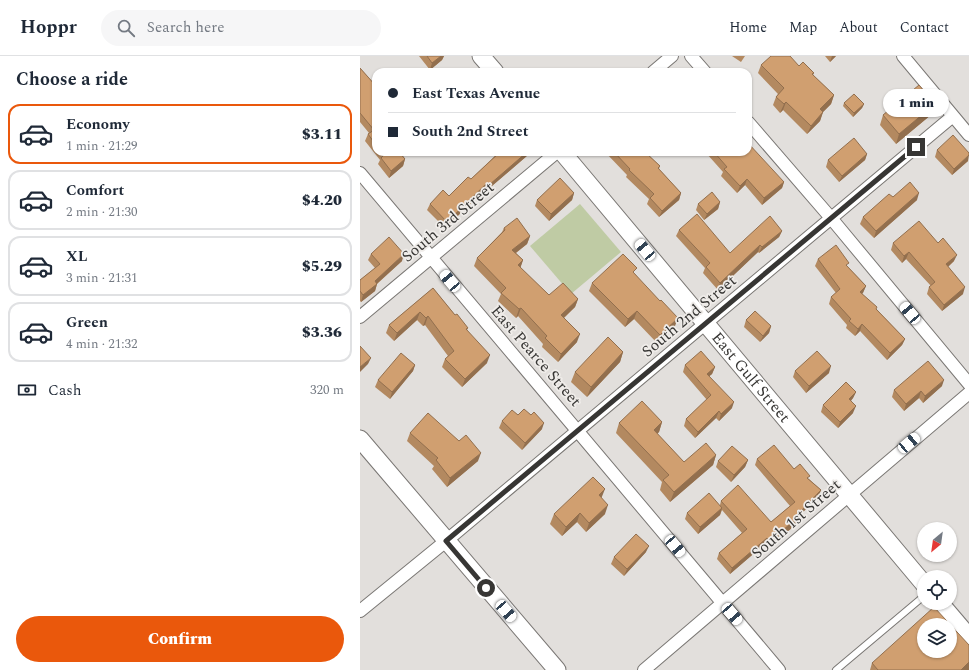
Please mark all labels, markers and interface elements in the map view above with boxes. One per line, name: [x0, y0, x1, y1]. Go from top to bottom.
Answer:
search box: [101, 10, 381, 46]
text: Hoppr: [20, 13, 77, 42]
text: Search here: [147, 16, 225, 39]
icon: search: [115, 17, 137, 39]
text: Home: [729, 17, 767, 38]
text: Map: [789, 17, 817, 38]
text: About: [839, 17, 878, 38]
text: Contact: [900, 17, 949, 38]
text: Choose a ride: [16, 66, 128, 93]
text: East Texas Avenue: [412, 82, 540, 105]
callout: 1 min: [883, 89, 949, 117]
text: 1 min: [898, 93, 934, 113]
text: Economy: [66, 113, 130, 136]
icon: car: [18, 116, 54, 152]
text: South 2nd Street: [412, 120, 529, 143]
text: $3.11: [302, 123, 342, 146]
text: 1 min · 21:29: [66, 136, 138, 156]
route end: [907, 138, 925, 156]
street label: South 3rd Street: [396, 176, 500, 268]
text: Comfort: [66, 179, 124, 202]
icon: car: [18, 182, 54, 218]
text: $4.20: [302, 189, 342, 212]
text: 2 min · 21:30: [66, 202, 138, 222]
car: [633, 237, 657, 263]
text: XL: [66, 245, 87, 268]
icon: car: [18, 248, 54, 284]
text: $5.29: [302, 255, 342, 278]
text: 3 min · 21:31: [66, 268, 138, 288]
car: [438, 268, 462, 294]
street label: South 2nd Street: [636, 269, 742, 363]
street label: East Pearce Street: [485, 300, 587, 412]
car: [898, 300, 922, 326]
text: Green: [66, 311, 108, 334]
icon: car: [18, 314, 54, 350]
text: $3.36: [302, 321, 342, 344]
street label: East Gulf Street: [706, 327, 796, 428]
text: 4 min · 21:32: [66, 334, 138, 354]
icon: cash: [16, 379, 38, 401]
text: Cash: [48, 379, 81, 402]
text: 320 m: [310, 380, 344, 400]
car: [896, 431, 922, 455]
street label: South 1st Street: [746, 473, 846, 565]
north arrow: [917, 522, 957, 562]
map controls: [917, 522, 957, 658]
car: [663, 533, 687, 559]
button: locate: [917, 570, 957, 610]
route start: [477, 579, 495, 597]
car: [494, 598, 518, 624]
car: [720, 601, 744, 627]
button: Confirm: [16, 616, 344, 662]
button: layers: [917, 618, 957, 658]

